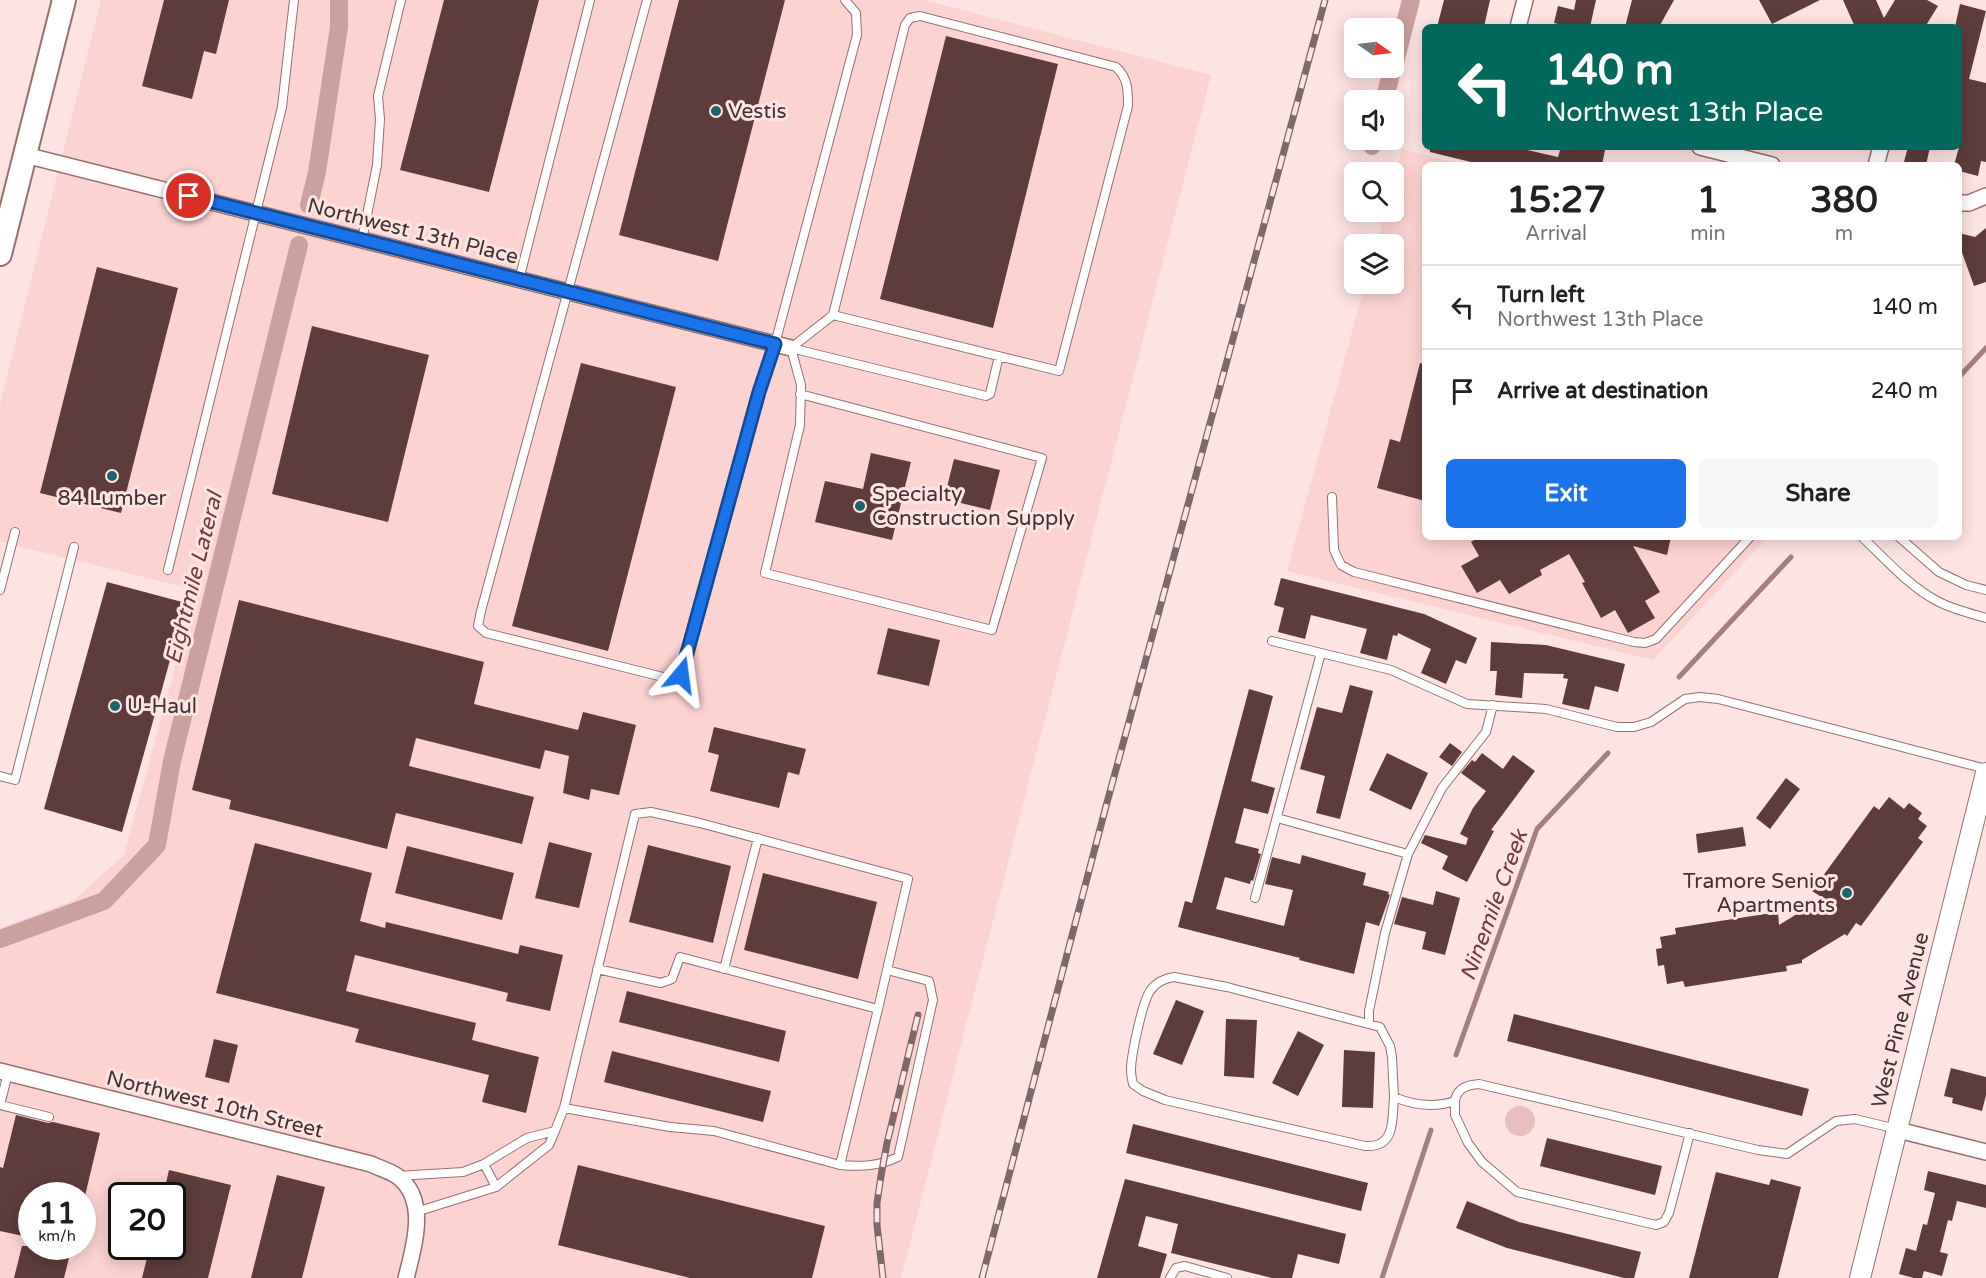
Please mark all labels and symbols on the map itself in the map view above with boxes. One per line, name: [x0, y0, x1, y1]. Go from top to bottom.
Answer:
north arrow: [1344, 18, 1404, 78]
place label: Vestis: [728, 99, 787, 124]
marker: Vestis: [709, 104, 723, 118]
pin: [163, 170, 214, 221]
street label: Northwest 13th Place: [305, 193, 521, 270]
marker: 84 Lumber: [105, 469, 119, 483]
place label: Specialty Construction Supply: [872, 482, 1075, 531]
place label: 84 Lumber: [57, 486, 167, 511]
water label: Eightmile Lateral: [160, 487, 228, 667]
marker: Specialty Construction Supply: [853, 499, 867, 513]
position arrow: [649, 643, 713, 707]
place label: U-Haul: [127, 694, 197, 719]
marker: U-Haul: [108, 699, 122, 713]
water label: Ninemile Creek: [1455, 825, 1534, 984]
place label: Tramore Senior Apartments: [1683, 869, 1835, 918]
marker: Tramore Senior Apartments: [1840, 886, 1854, 900]
street label: West Pine Avenue: [1867, 930, 1934, 1111]
street label: Northwest 10th Street: [104, 1065, 326, 1144]
speed limit sign: 20: [108, 1182, 186, 1260]

